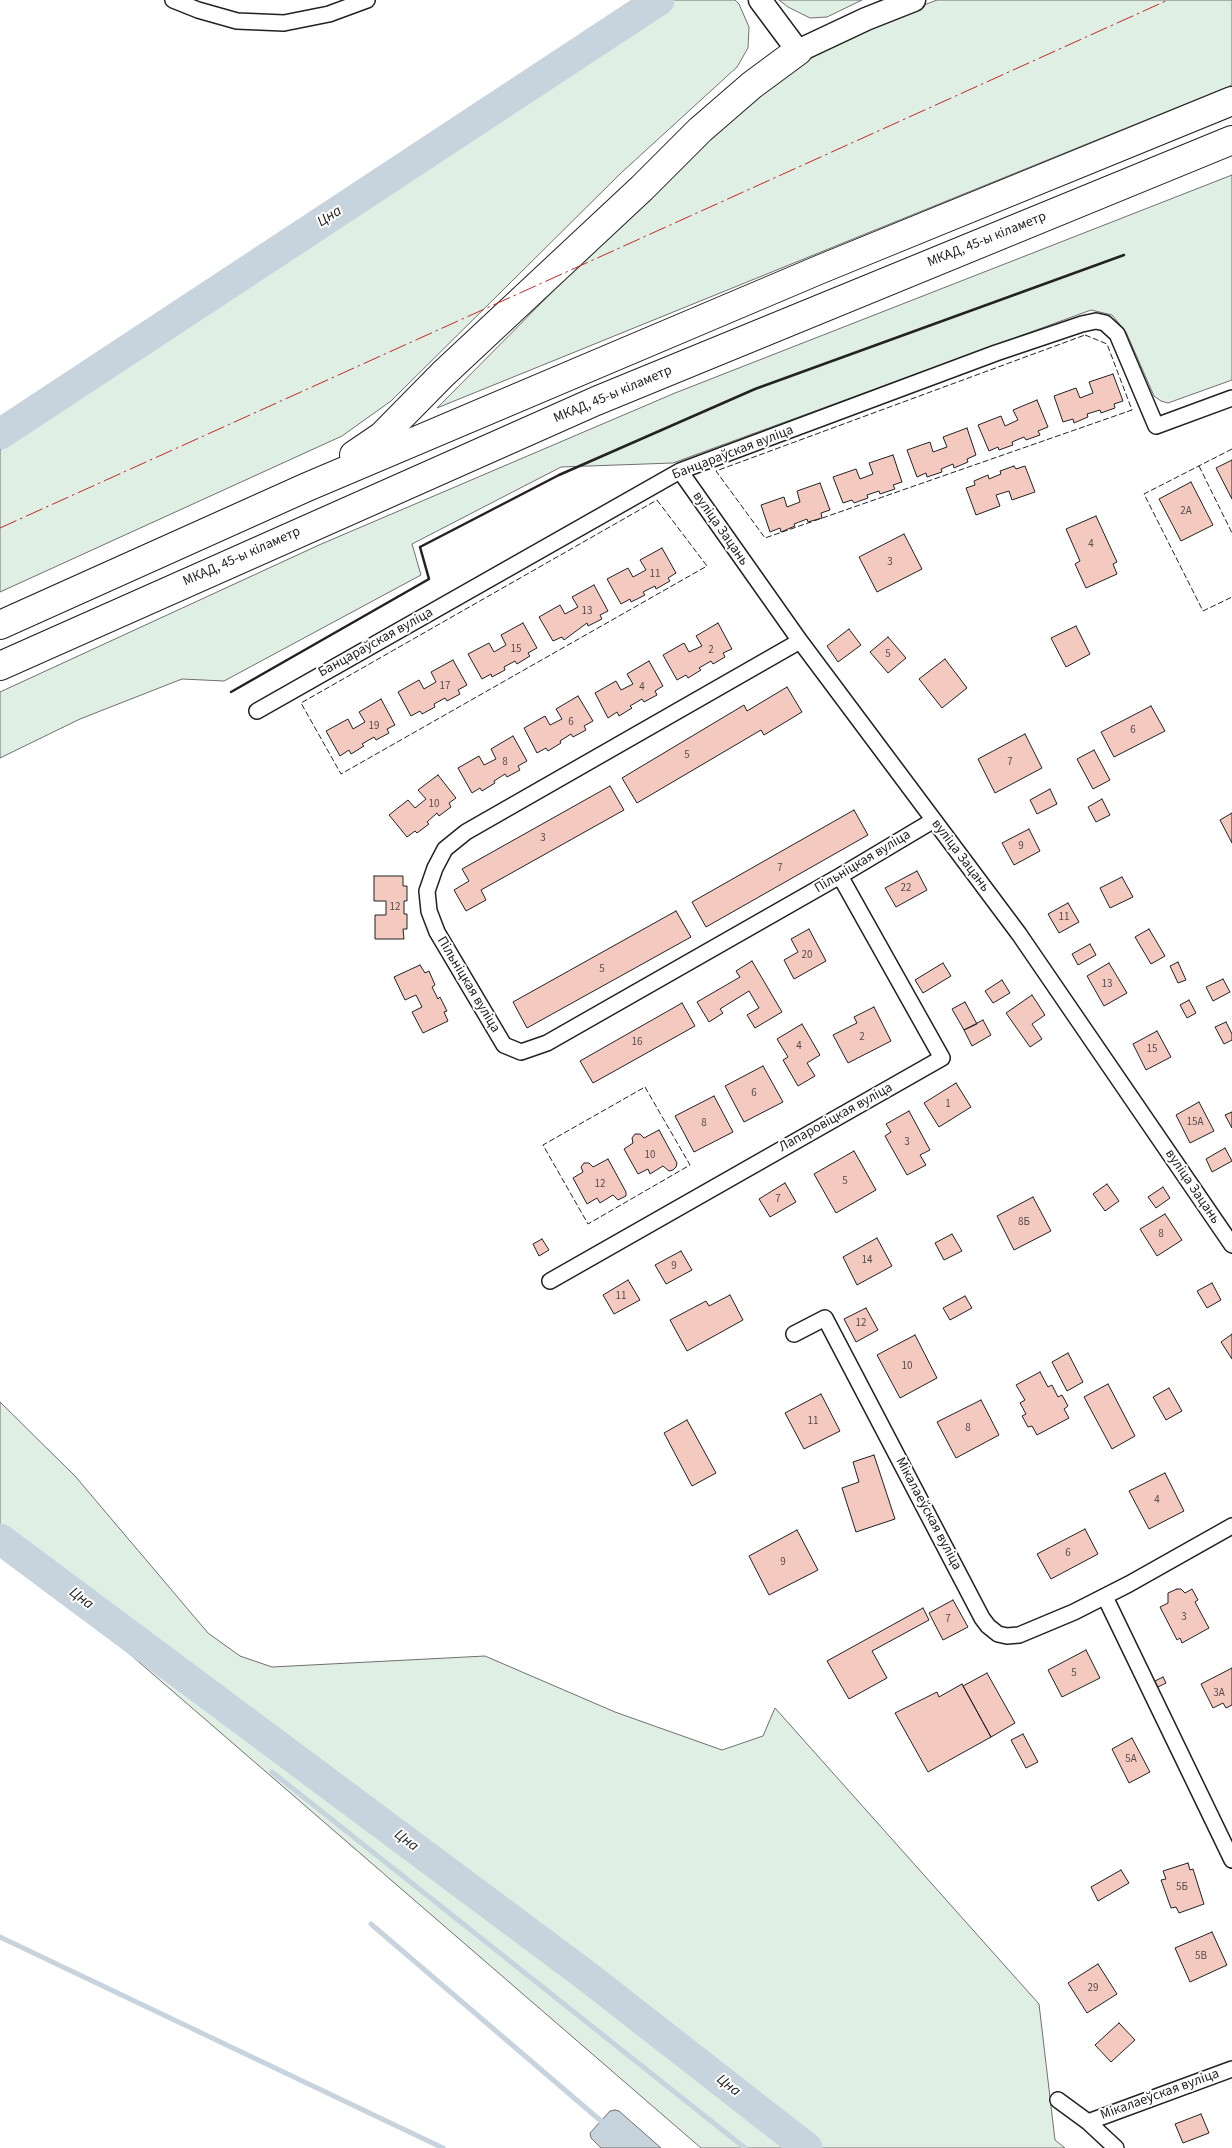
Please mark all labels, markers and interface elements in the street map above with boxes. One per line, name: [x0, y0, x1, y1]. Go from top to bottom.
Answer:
water label: Цна: [314, 203, 346, 231]
street label: МКАД, 45-ы кіламетр: [925, 208, 1049, 272]
street label: МКАД, 45-ы кіламетр: [551, 363, 675, 427]
street label: Банцараўская вуліца: [670, 422, 796, 484]
street label: вуліца Зацань: [688, 489, 752, 569]
house number: 2А: [1180, 505, 1192, 519]
street label: МКАД, 45-ы кіламетр: [181, 524, 303, 590]
house number: 4: [1088, 538, 1094, 552]
house number: 3: [887, 556, 893, 570]
house number: 11: [650, 568, 660, 582]
street label: Банцараўская вуліца: [316, 604, 436, 682]
house number: 13: [582, 605, 592, 619]
house number: 15: [511, 643, 521, 657]
house number: 2: [708, 644, 714, 658]
house number: 5: [885, 648, 891, 662]
house number: 17: [440, 680, 450, 694]
house number: 4: [639, 681, 645, 695]
house number: 6: [568, 716, 574, 730]
house number: 19: [369, 720, 379, 734]
house number: 6: [1130, 724, 1136, 738]
house number: 5: [684, 749, 690, 763]
house number: 8: [502, 756, 508, 770]
house number: 7: [1007, 756, 1013, 770]
house number: 10: [429, 798, 439, 812]
street label: вуліца Зацань: [927, 816, 993, 896]
street label: Пільніцкая вуліца: [812, 827, 914, 897]
house number: 3: [540, 832, 546, 846]
house number: 9: [1018, 840, 1024, 854]
house number: 7: [777, 862, 783, 876]
house number: 22: [901, 882, 911, 896]
house number: 12: [390, 901, 400, 915]
house number: 11: [1059, 911, 1069, 925]
street label: Пільніцкая вуліца: [433, 934, 503, 1036]
house number: 20: [802, 949, 812, 963]
house number: 5: [599, 963, 605, 977]
house number: 13: [1102, 978, 1112, 992]
house number: 2: [859, 1031, 865, 1045]
house number: 16: [632, 1036, 642, 1050]
house number: 4: [796, 1040, 802, 1054]
house number: 15: [1147, 1043, 1157, 1057]
street label: Лапаровіцкая вуліца: [776, 1080, 896, 1156]
house number: 6: [751, 1087, 757, 1101]
house number: 1: [945, 1098, 951, 1112]
house number: 15А: [1187, 1116, 1203, 1130]
house number: 8: [701, 1117, 707, 1131]
house number: 3: [904, 1136, 910, 1150]
street label: вуліца Зацань: [1161, 1146, 1223, 1228]
house number: 10: [645, 1149, 655, 1163]
house number: 5: [842, 1175, 848, 1189]
house number: 12: [595, 1178, 605, 1192]
house number: 7: [775, 1193, 781, 1207]
house number: 8Б: [1018, 1216, 1030, 1230]
house number: 8: [1158, 1228, 1164, 1242]
house number: 14: [862, 1254, 872, 1268]
house number: 9: [671, 1260, 677, 1274]
house number: 11: [616, 1290, 626, 1304]
house number: 12: [856, 1317, 866, 1331]
house number: 10: [902, 1360, 912, 1374]
house number: 11: [808, 1415, 818, 1429]
house number: 8: [965, 1422, 971, 1436]
street label: Мікалаеўская вуліца: [891, 1455, 965, 1573]
house number: 4: [1154, 1494, 1160, 1508]
house number: 6: [1065, 1547, 1071, 1561]
house number: 9: [780, 1556, 786, 1570]
water label: Цна: [65, 1584, 97, 1614]
house number: 3: [1181, 1611, 1187, 1625]
house number: 7: [945, 1613, 951, 1627]
house number: 5: [1071, 1667, 1077, 1681]
house number: 3А: [1213, 1687, 1225, 1701]
house number: 5А: [1125, 1753, 1137, 1767]
water label: Цна: [390, 1826, 422, 1856]
house number: 5Б: [1176, 1881, 1188, 1895]
house number: 5В: [1195, 1950, 1207, 1964]
house number: 29: [1088, 1982, 1098, 1996]
street label: Мікалаеўская вуліца: [1098, 2066, 1222, 2124]
water label: Цна: [712, 2071, 744, 2101]

